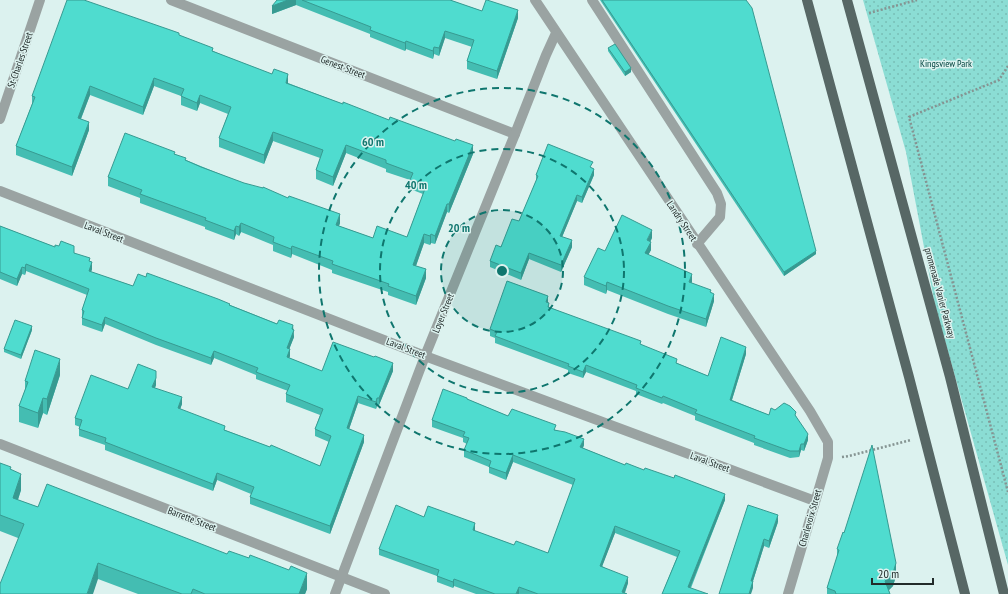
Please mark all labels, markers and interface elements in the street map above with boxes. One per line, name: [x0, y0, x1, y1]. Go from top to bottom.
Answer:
street label: St-Charles Street: [4, 30, 36, 90]
street label: Genest Street: [319, 53, 367, 81]
park label: Kingsview Park: [920, 57, 972, 70]
text: 60 m: [362, 134, 384, 149]
text: 40 m: [405, 177, 427, 192]
street label: Landry Street: [664, 198, 700, 244]
street label: Laval Street: [83, 219, 126, 246]
text: 20 m: [448, 220, 470, 235]
street label: promenade Vanier Parkway: [922, 246, 958, 340]
centre of rings: [495, 264, 509, 278]
street label: Loyer Street: [429, 291, 457, 335]
street label: Laval Street: [385, 335, 428, 362]
street label: Laval Street: [688, 449, 732, 475]
street label: Charlevoix Street: [796, 488, 824, 548]
street label: Barrette Street: [166, 504, 218, 534]
scale bar: [872, 560, 933, 586]
text: 20 m: [878, 566, 899, 581]

